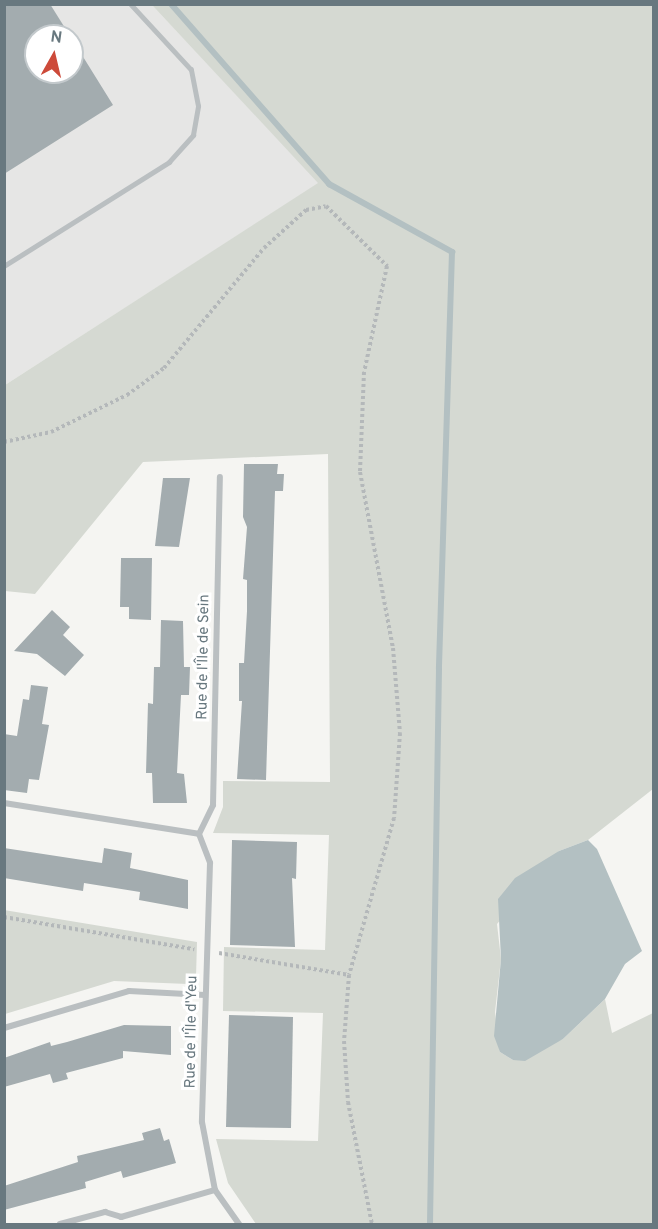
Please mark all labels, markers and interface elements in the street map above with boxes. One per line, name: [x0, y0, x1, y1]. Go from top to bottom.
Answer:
north arrow: [24, 24, 84, 84]
text: N: [49, 27, 63, 49]
street label: Rue de l'Île de Sein: [194, 594, 214, 720]
street label: Rue de l'Île d'Yeu: [182, 975, 202, 1089]

